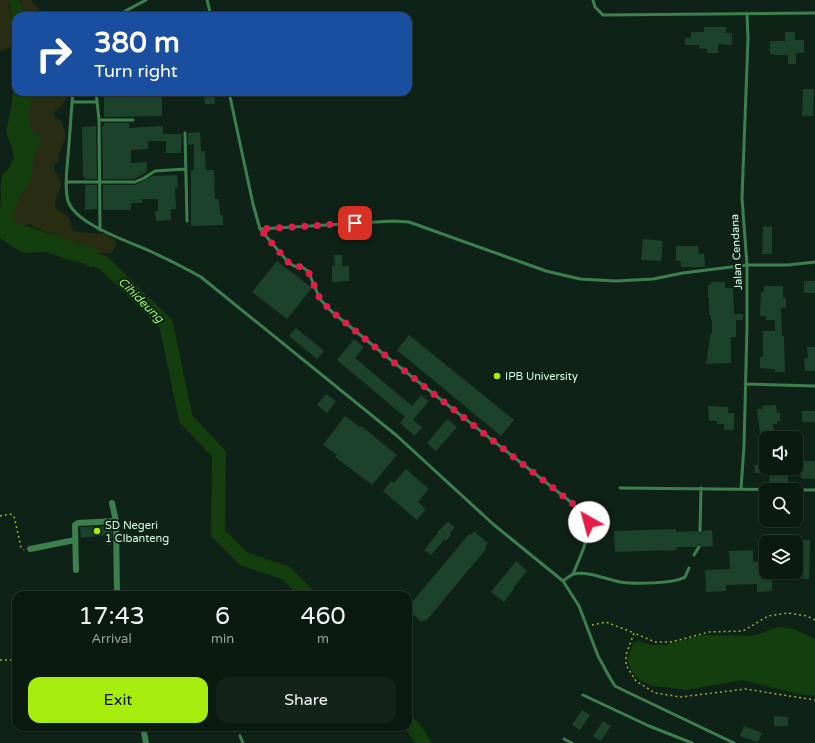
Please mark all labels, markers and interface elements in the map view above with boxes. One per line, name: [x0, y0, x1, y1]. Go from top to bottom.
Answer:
text: 380 m: [94, 26, 180, 60]
icon: right: [28, 28, 80, 80]
text: Turn right: [94, 60, 178, 82]
pin: [338, 206, 372, 240]
icon: arrive: [344, 212, 366, 234]
street label: Jalan Cendana: [728, 214, 745, 290]
water label: Cihideung: [115, 274, 168, 327]
place label: IPB University: [505, 370, 578, 383]
marker: IPB University: [492, 371, 502, 381]
map controls: [759, 431, 803, 579]
button: sound: [759, 431, 803, 475]
button: search: [759, 483, 803, 527]
position arrow: [568, 501, 610, 543]
place label: SD Negeri 1 CIbanteng: [105, 519, 169, 545]
marker: SD Negeri 1 CIbanteng: [92, 526, 102, 536]
button: layers: [759, 535, 803, 579]
text: 17:43: [78, 602, 145, 631]
text: 6: [215, 602, 230, 631]
text: 460: [300, 602, 346, 631]
text: Arrival: [91, 631, 132, 647]
text: min: [211, 631, 234, 647]
text: m: [317, 631, 329, 647]
button: Exit: [28, 677, 208, 723]
button: Share: [216, 677, 396, 723]

